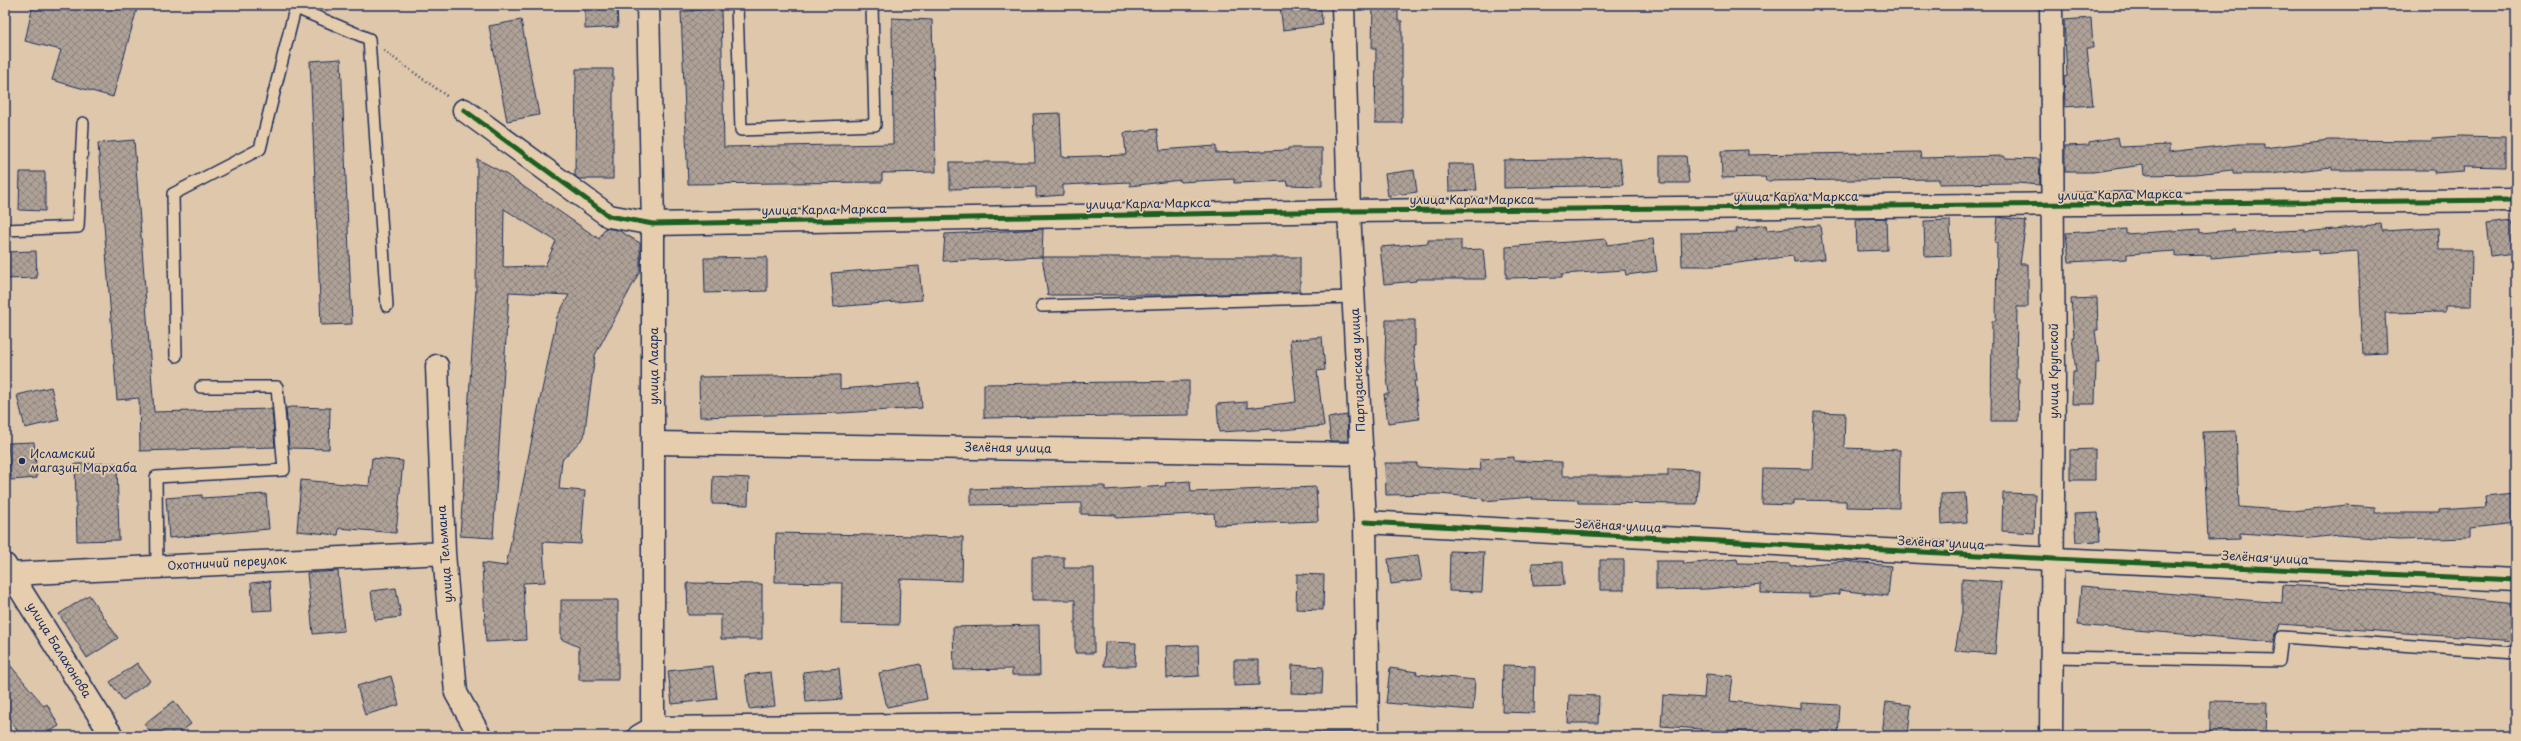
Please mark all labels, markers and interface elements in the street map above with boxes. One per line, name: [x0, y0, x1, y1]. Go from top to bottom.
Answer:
street label: улица Карла Маркса: [2057, 184, 2183, 204]
street label: улица Карла Маркса: [1733, 187, 1859, 205]
street label: улица Карла Маркса: [1409, 190, 1535, 208]
street label: улица Карла Маркса: [1085, 193, 1211, 213]
street label: улица Карла Маркса: [761, 199, 887, 219]
street label: Партизанская улица: [1345, 307, 1369, 432]
street label: улица Крупской: [2044, 323, 2062, 419]
street label: улица Лаара: [644, 327, 662, 405]
street label: Зелёная улица: [964, 437, 1052, 457]
place label: Исламский магазин Мархаба: [30, 444, 138, 476]
marker: Исламский магазин Мархаба: [17, 456, 27, 466]
street label: улица Тельмана: [432, 504, 456, 603]
street label: Зелёная улица: [1574, 514, 1662, 536]
street label: Зелёная улица: [1897, 531, 1985, 553]
street label: Зелёная улица: [2221, 546, 2309, 568]
street label: Охотничий переулок: [167, 550, 288, 574]
street label: улица Балахонова: [23, 598, 97, 701]

